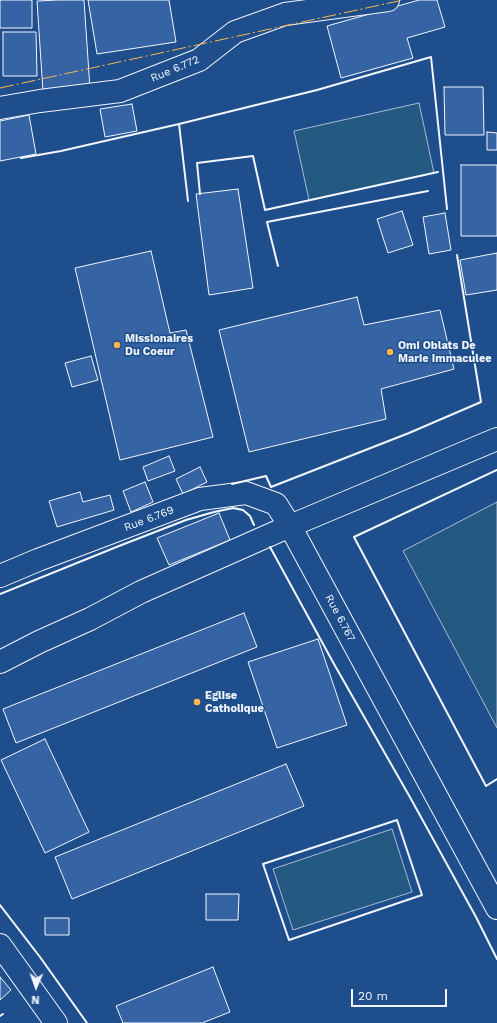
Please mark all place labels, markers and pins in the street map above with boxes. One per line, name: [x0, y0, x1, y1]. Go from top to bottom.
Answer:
place label: Missionaires Du Coeur: [125, 332, 193, 358]
place label: Omi Oblats De Marie Immaculee: [398, 339, 492, 365]
marker: Missionaires Du Coeur: [112, 340, 122, 350]
marker: Omi Oblats De Marie Immaculee: [385, 347, 395, 357]
place label: Eglise Catholique: [205, 689, 264, 715]
marker: Eglise Catholique: [192, 697, 202, 707]

